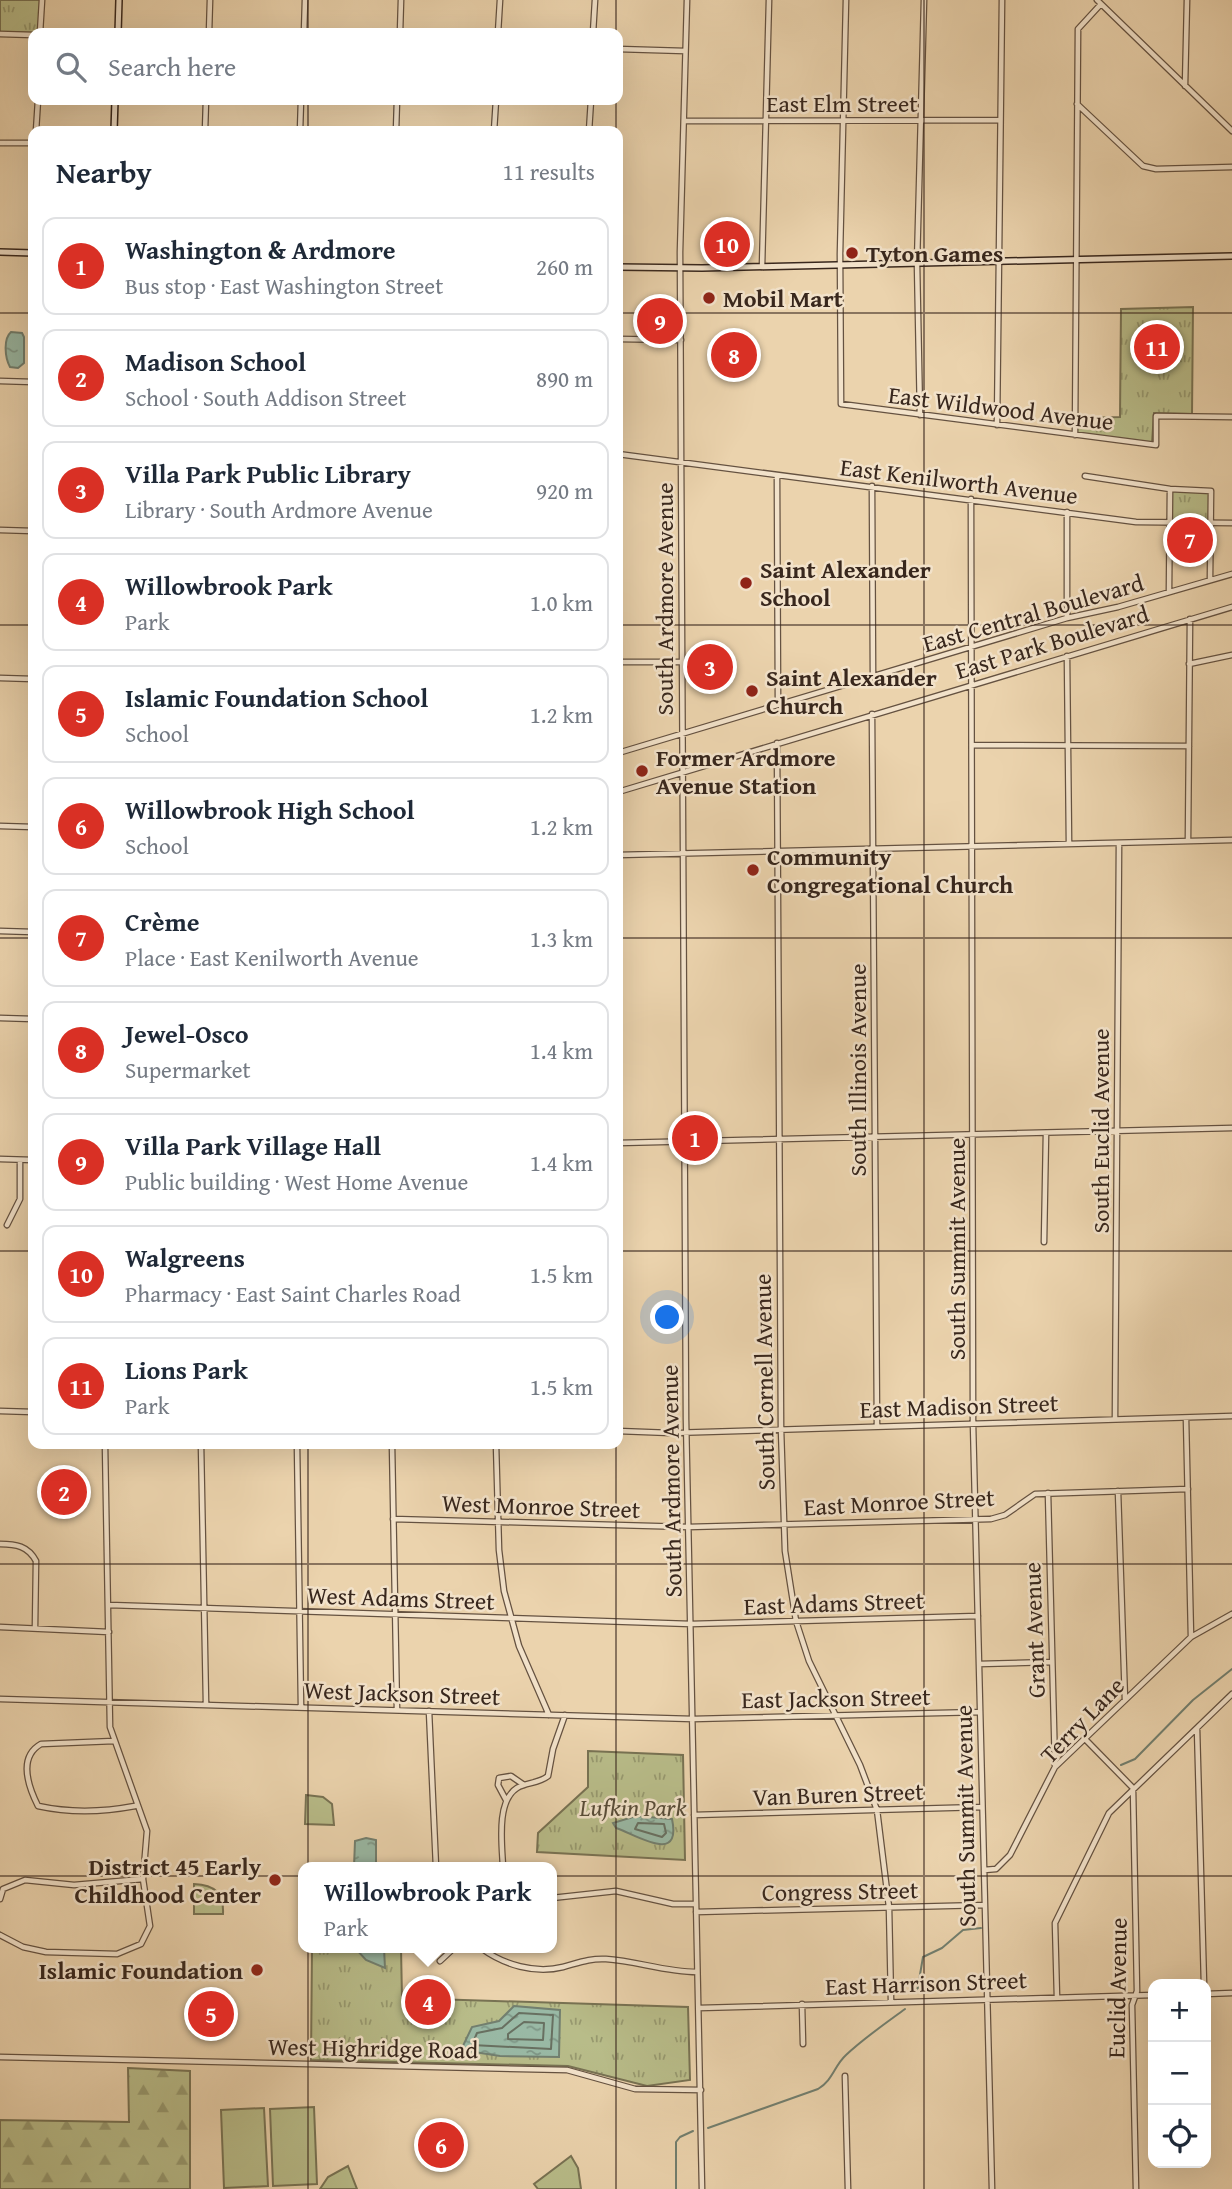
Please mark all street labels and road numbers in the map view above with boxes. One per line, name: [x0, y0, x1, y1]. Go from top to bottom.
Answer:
street label: East Elm Street: [766, 86, 918, 121]
street label: East Wildwood Avenue: [886, 377, 1116, 439]
street label: East Kenilworth Avenue: [838, 449, 1080, 513]
street label: South Ardmore Avenue: [647, 483, 682, 715]
street label: East Central Boulevard: [919, 565, 1148, 661]
street label: East Park Boulevard: [951, 596, 1153, 688]
street label: South Illinois Avenue: [840, 964, 875, 1176]
street label: South Euclid Avenue: [1083, 1029, 1118, 1233]
street label: South Summit Avenue: [939, 1138, 974, 1360]
street label: South Cornell Avenue: [745, 1273, 783, 1491]
street label: South Ardmore Avenue: [651, 1364, 691, 1598]
street label: East Madison Street: [859, 1385, 1059, 1427]
street label: East Monroe Street: [803, 1479, 996, 1524]
street label: West Monroe Street: [441, 1485, 641, 1527]
street label: Grant Avenue: [1014, 1561, 1054, 1699]
street label: West Adams Street: [307, 1577, 496, 1619]
street label: East Adams Street: [743, 1582, 925, 1624]
street label: Terry Lane: [1032, 1669, 1132, 1771]
street label: West Jackson Street: [303, 1672, 501, 1714]
street label: East Jackson Street: [741, 1679, 932, 1717]
street label: South Summit Avenue: [946, 1705, 984, 1927]
street label: Van Buren Street: [752, 1774, 925, 1814]
street label: Congress Street: [761, 1872, 919, 1910]
street label: Euclid Avenue: [1098, 1917, 1136, 2059]
street label: East Harrison Street: [825, 1962, 1028, 2004]
street label: West Highridge Road: [268, 2029, 479, 2067]

